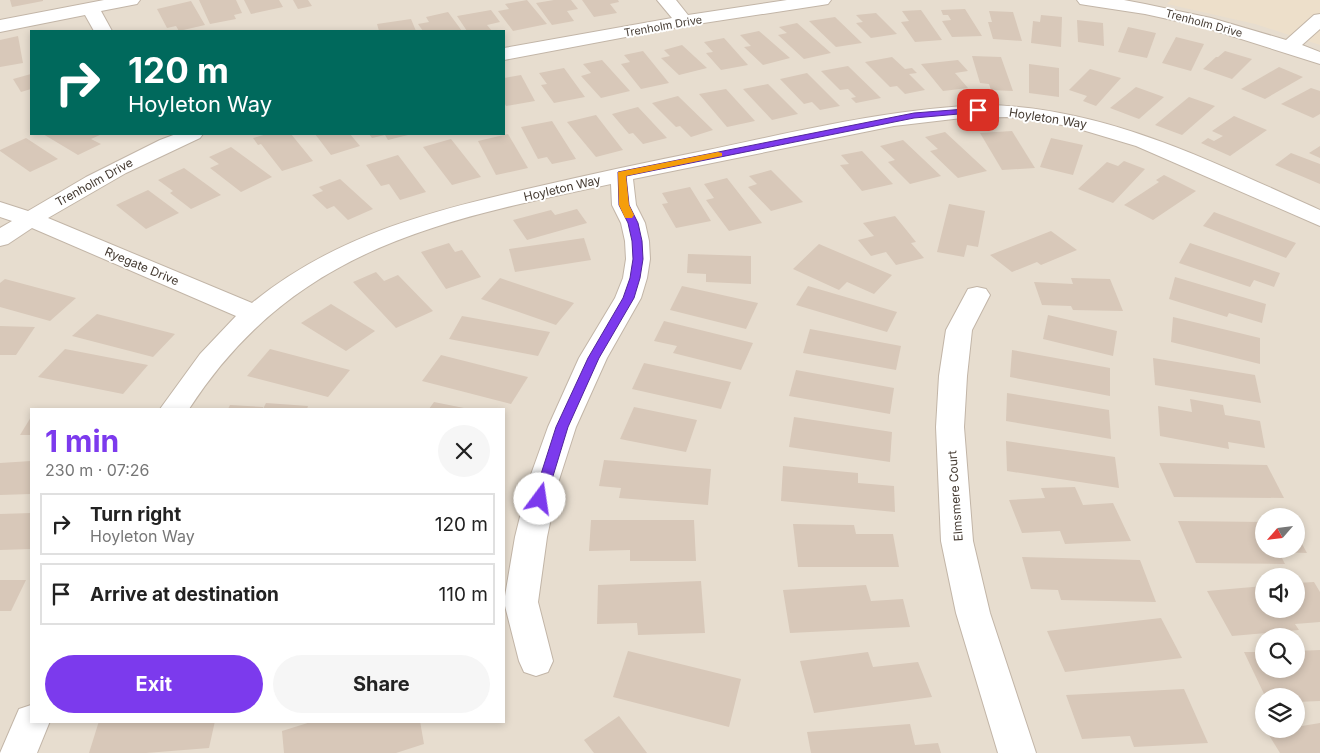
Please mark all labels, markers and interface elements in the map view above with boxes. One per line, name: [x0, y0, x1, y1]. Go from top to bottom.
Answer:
street label: Trenholm Drive: [1164, 6, 1244, 40]
street label: Trenholm Drive: [623, 12, 703, 40]
text: 120 m: [128, 49, 229, 91]
icon: right: [45, 50, 110, 115]
pin: [957, 89, 999, 131]
text: Hoyleton Way: [128, 91, 272, 117]
icon: arrive: [964, 96, 992, 124]
street label: Hoyleton Way: [1008, 104, 1088, 132]
street label: Trenholm Drive: [53, 155, 135, 209]
street label: Hoyleton Way: [522, 172, 602, 204]
street label: Ryegate Drive: [103, 244, 181, 288]
text: 1 min: [45, 423, 119, 459]
button: close: [438, 425, 490, 477]
street label: Elmsmere Court: [944, 450, 966, 542]
text: 230 m · 07:26: [45, 460, 149, 480]
position arrow: [513, 472, 565, 524]
text: Turn right: [90, 503, 181, 526]
north arrow: [1255, 508, 1305, 558]
map controls: [1255, 508, 1305, 738]
icon: right: [47, 510, 75, 538]
text: 120 m: [435, 513, 488, 536]
text: Hoyleton Way: [90, 526, 195, 546]
button: sound: [1255, 568, 1305, 618]
icon: arrive: [47, 580, 75, 608]
text: Arrive at destination: [90, 583, 279, 606]
text: 110 m: [439, 583, 488, 606]
button: search: [1255, 628, 1305, 678]
button: Exit: [45, 655, 263, 713]
button: Share: [273, 655, 490, 713]
button: layers: [1255, 688, 1305, 738]

